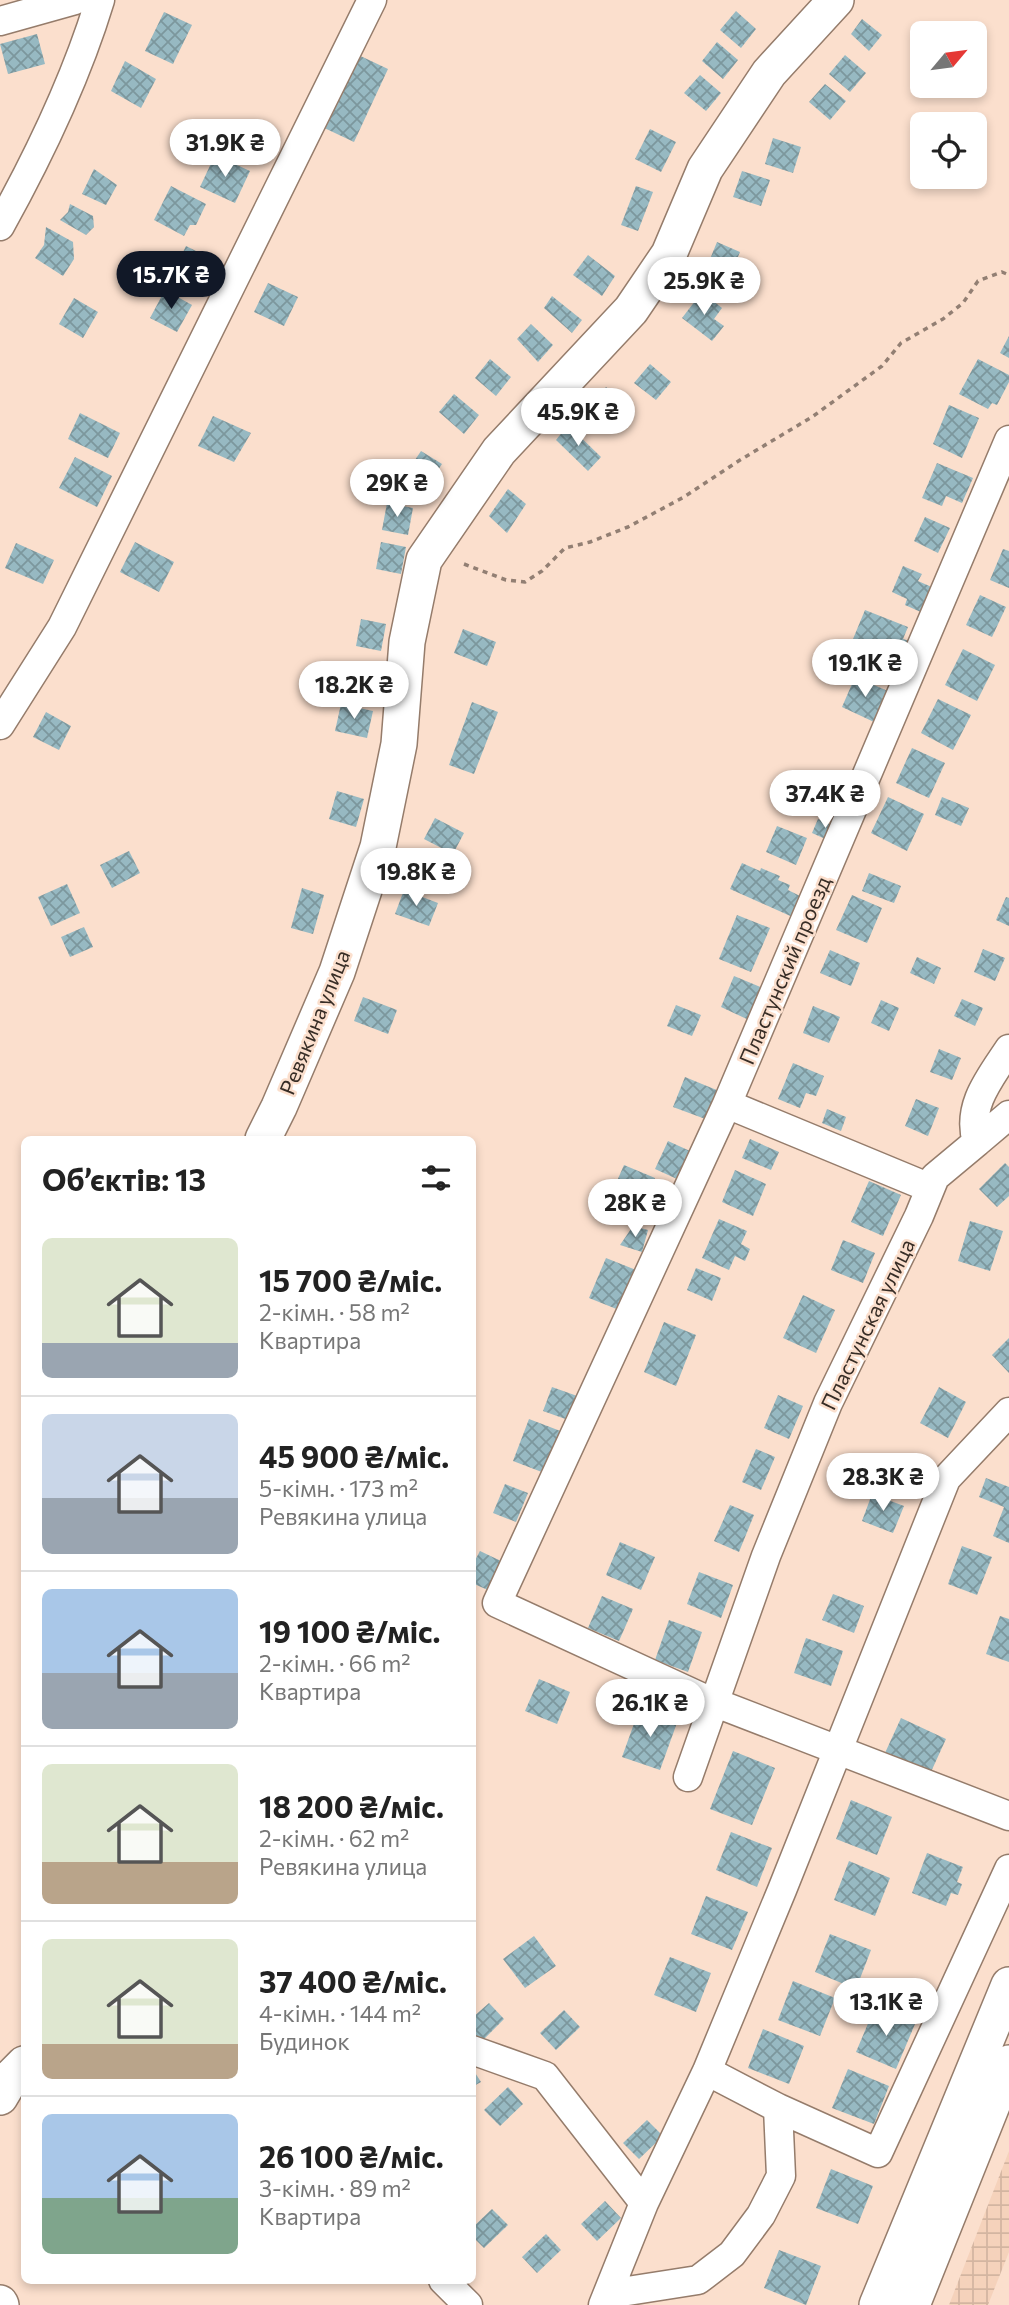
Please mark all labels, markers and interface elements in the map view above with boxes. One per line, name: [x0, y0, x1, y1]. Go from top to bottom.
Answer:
north arrow: [910, 21, 987, 98]
map controls: [910, 21, 987, 189]
button: locate: [910, 112, 987, 189]
pin: 31.9K ₴: [160, 120, 290, 179]
text: 31.9K ₴: [186, 128, 264, 156]
pin: 15.7K ₴: [106, 252, 236, 311]
pin: 25.9K ₴: [639, 258, 769, 317]
text: 15.7K ₴: [133, 260, 209, 288]
text: 25.9K ₴: [663, 266, 745, 294]
pin: 45.9K ₴: [513, 388, 643, 448]
text: 45.9K ₴: [537, 397, 619, 425]
pin: 29K ₴: [348, 460, 446, 519]
text: 29K ₴: [366, 468, 428, 496]
pin: 19.1K ₴: [800, 640, 930, 699]
text: 19.1K ₴: [828, 648, 902, 676]
pin: 18.2K ₴: [289, 662, 419, 721]
text: 18.2K ₴: [315, 670, 393, 698]
pin: 37.4K ₴: [760, 770, 890, 830]
text: 37.4K ₴: [786, 779, 864, 807]
pin: 19.8K ₴: [351, 848, 481, 908]
text: 19.8K ₴: [376, 857, 456, 885]
street label: Пластунский проезд: [733, 872, 835, 1068]
street label: Ревякина улица: [274, 946, 354, 1098]
icon: filters: [417, 1159, 455, 1197]
text: Об’єктів: 13: [42, 1160, 206, 1197]
pin: 28K ₴: [586, 1180, 684, 1239]
text: 28K ₴: [604, 1188, 666, 1216]
street label: Пластунская улица: [815, 1235, 919, 1413]
text: 15 700 ₴/міс.: [259, 1261, 442, 1298]
icon: home: [98, 1266, 182, 1350]
text: 2-кімн. · 58 m²: [259, 1298, 410, 1326]
text: Квартира: [259, 1326, 361, 1354]
text: 45 900 ₴/міс.: [259, 1437, 449, 1474]
icon: home: [98, 1442, 182, 1526]
pin: 28.3K ₴: [818, 1454, 948, 1513]
text: 28.3K ₴: [842, 1462, 924, 1490]
text: 5-кімн. · 173 m²: [259, 1474, 418, 1502]
text: Ревякина улица: [259, 1502, 427, 1530]
text: 19 100 ₴/міс.: [259, 1612, 440, 1649]
icon: home: [98, 1617, 182, 1701]
text: 2-кімн. · 66 m²: [259, 1649, 410, 1677]
text: Квартира: [259, 1677, 361, 1705]
pin: 26.1K ₴: [585, 1680, 715, 1739]
text: 26.1K ₴: [612, 1688, 688, 1716]
text: 18 200 ₴/міс.: [259, 1787, 444, 1824]
icon: home: [98, 1792, 182, 1876]
text: 2-кімн. · 62 m²: [259, 1824, 409, 1852]
text: Ревякина улица: [259, 1852, 427, 1880]
text: 37 400 ₴/міс.: [259, 1962, 447, 1999]
icon: home: [98, 1967, 182, 2051]
pin: 13.1K ₴: [821, 1979, 951, 2038]
text: 13.1K ₴: [849, 1987, 923, 2015]
text: 4-кімн. · 144 m²: [259, 1999, 421, 2027]
text: Будинок: [259, 2027, 350, 2055]
text: 26 100 ₴/міс.: [259, 2137, 444, 2174]
icon: home: [98, 2142, 182, 2226]
text: 3-кімн. · 89 m²: [259, 2174, 411, 2202]
text: Квартира: [259, 2202, 361, 2230]

